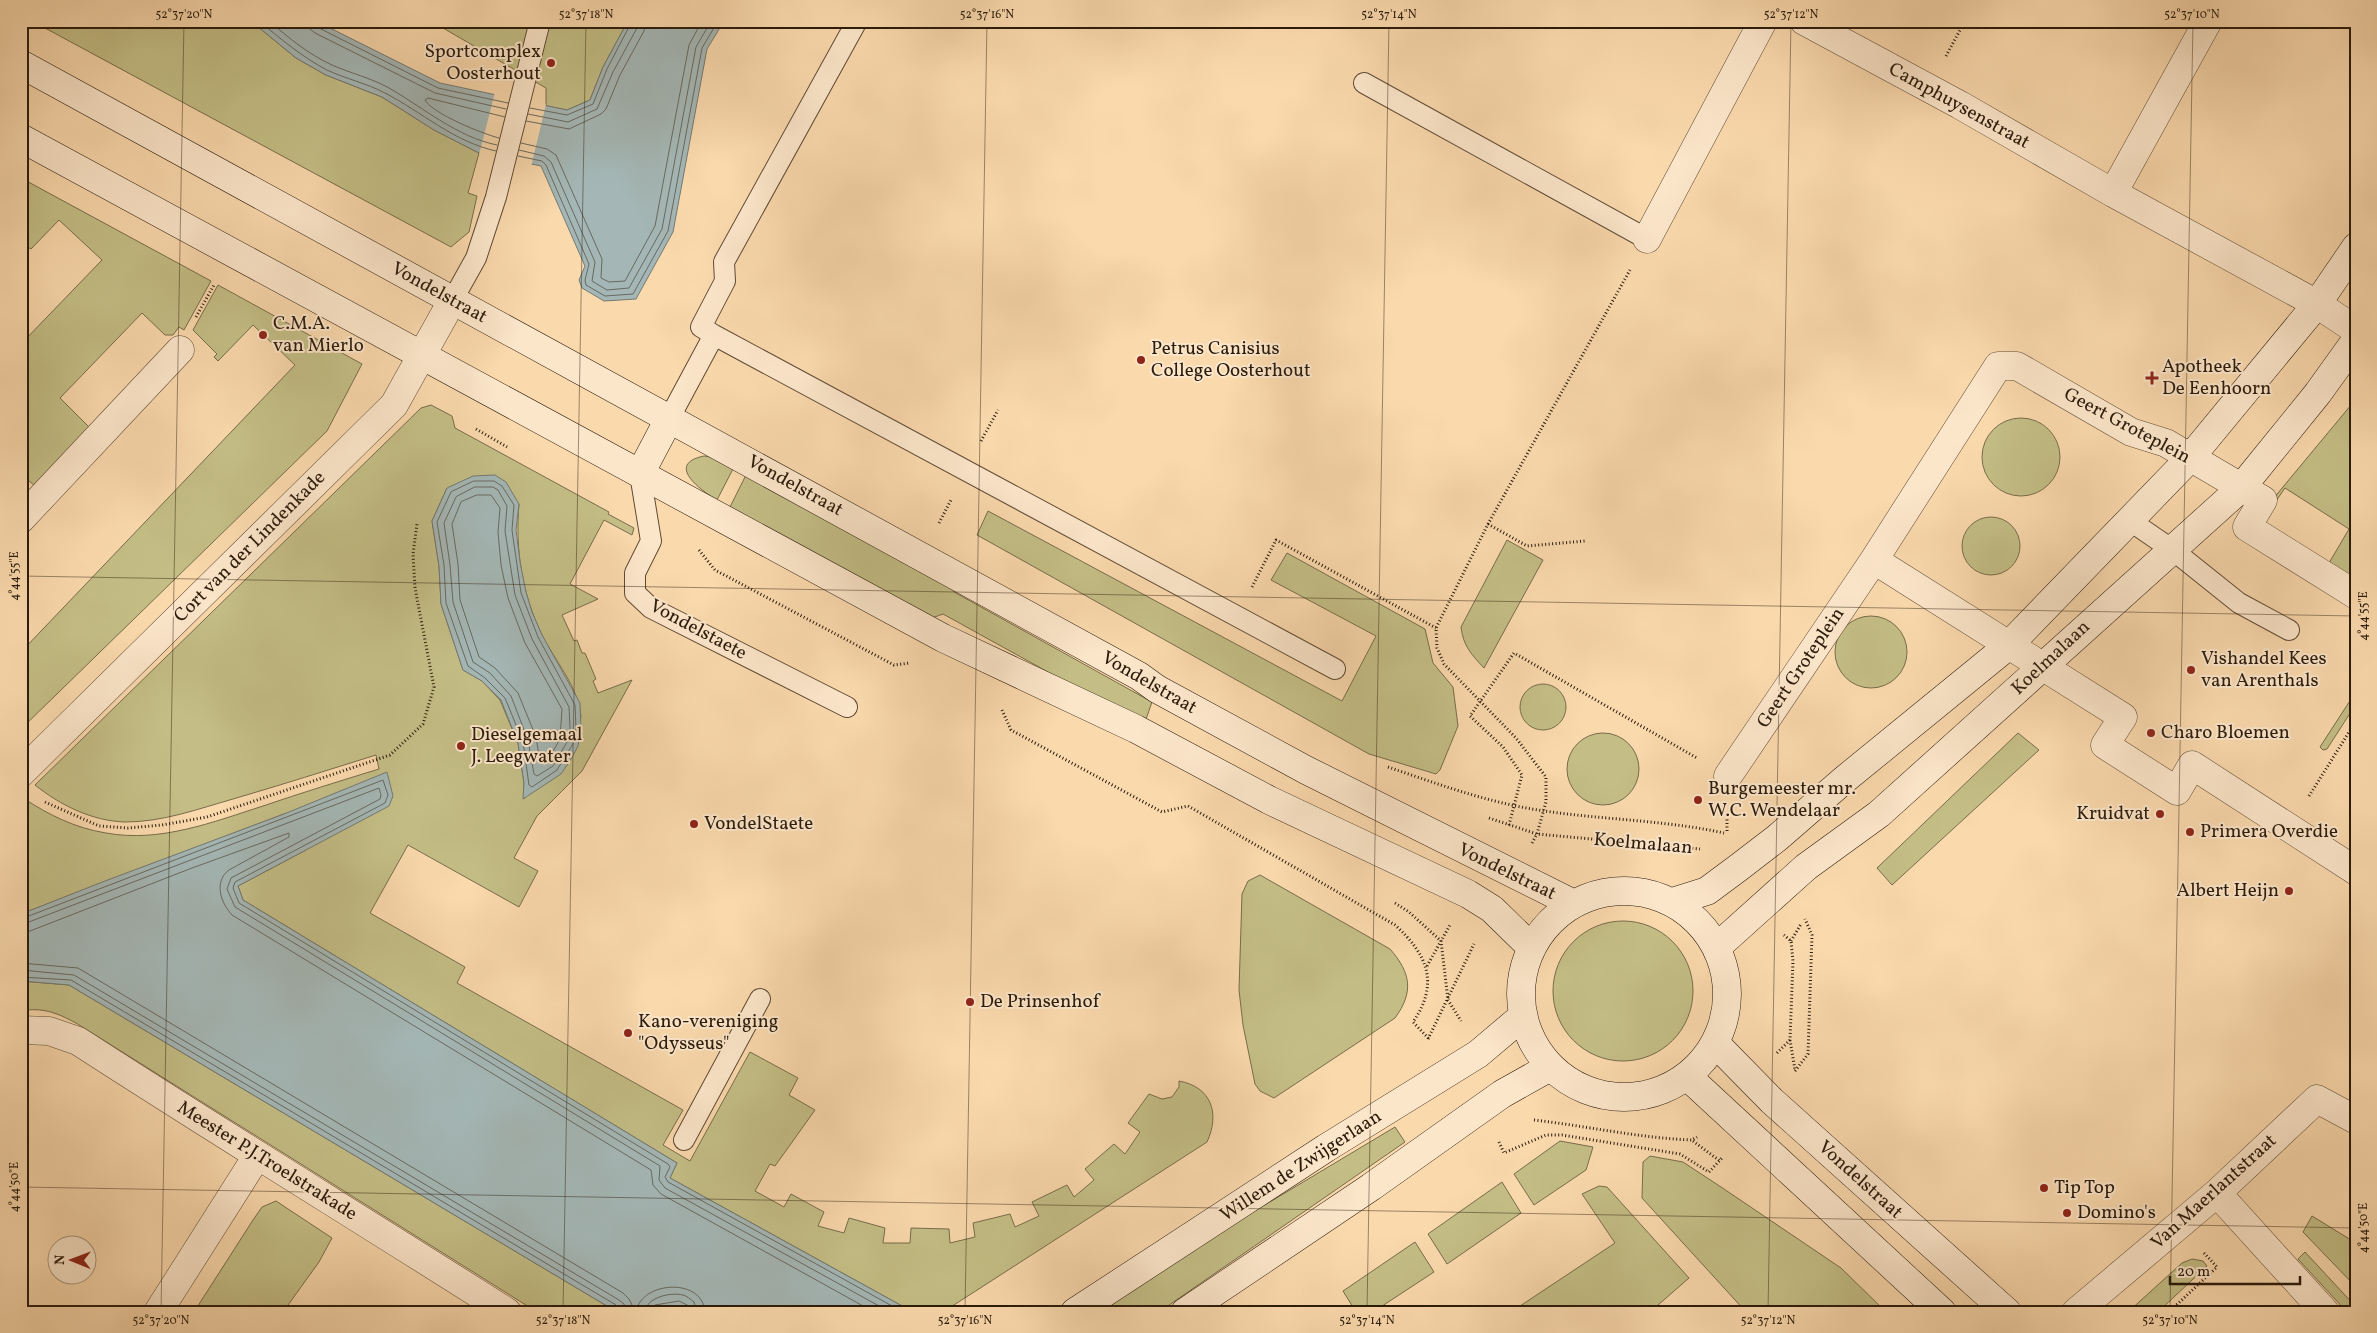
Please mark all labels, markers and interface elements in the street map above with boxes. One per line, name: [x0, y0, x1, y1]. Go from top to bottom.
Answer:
text: 52°37'20"N: [155, 7, 213, 23]
text: 52°37'18"N: [559, 7, 613, 23]
text: 52°37'16"N: [960, 7, 1014, 23]
text: 52°37'14"N: [1361, 7, 1417, 23]
text: 52°37'12"N: [1764, 7, 1818, 23]
text: 52°37'10"N: [2164, 7, 2220, 23]
place label: Sportcomplex Oosterhout: [424, 39, 541, 87]
street label: Camphuysenstraat: [1884, 56, 2035, 156]
marker: Sportcomplex Oosterhout: [545, 57, 557, 69]
street label: Vondelstraat: [386, 256, 492, 330]
place label: C.M.A. van Mierlo: [273, 311, 364, 359]
marker: C.M.A. van Mierlo: [257, 329, 269, 341]
place label: Petrus Canisius College Oosterhout: [1151, 336, 1311, 384]
marker: Petrus Canisius College Oosterhout: [1135, 354, 1147, 366]
place label: Apotheek De Eenhoorn: [2162, 354, 2271, 402]
marker: Apotheek De Eenhoorn: [2146, 372, 2158, 384]
street label: Geert Groteplein: [2059, 382, 2195, 470]
street label: Vondelstraat: [742, 449, 848, 523]
street label: Cort van der Lindenkade: [168, 465, 332, 629]
text: 4°44'55"E: [7, 551, 23, 601]
text: 4°44'55"E: [2356, 591, 2372, 641]
street label: Vondelstaete: [645, 593, 751, 667]
street label: Geert Groteplein: [1751, 603, 1851, 733]
street label: Koelmalaan: [2006, 615, 2096, 701]
street label: Vondelstraat: [1097, 645, 1202, 721]
place label: Vishandel Kees van Arenthals: [2201, 646, 2327, 694]
marker: Vishandel Kees van Arenthals: [2185, 664, 2197, 676]
place label: Charo Bloemen: [2161, 720, 2290, 746]
place label: Dieselgemaal J. Leegwater: [471, 722, 583, 770]
marker: Charo Bloemen: [2145, 727, 2157, 739]
marker: Dieselgemaal J. Leegwater: [455, 740, 467, 752]
place label: Burgemeester mr. W.C. Wendelaar: [1708, 776, 1856, 824]
marker: Burgemeester mr. W.C. Wendelaar: [1692, 794, 1704, 806]
place label: Kruidvat: [2076, 801, 2150, 827]
marker: Kruidvat: [2154, 808, 2166, 820]
place label: VondelStaete: [704, 811, 813, 837]
marker: VondelStaete: [688, 818, 700, 830]
place label: Primera Overdie: [2200, 819, 2338, 845]
marker: Primera Overdie: [2184, 826, 2196, 838]
street label: Koelmalaan: [1592, 827, 1694, 861]
street label: Vondelstraat: [1454, 837, 1561, 907]
place label: Albert Heijn: [2177, 878, 2279, 904]
marker: Albert Heijn: [2283, 885, 2295, 897]
place label: De Prinsenhof: [980, 989, 1101, 1015]
marker: De Prinsenhof: [964, 996, 976, 1008]
place label: Kano-vereniging "Odysseus": [638, 1009, 779, 1057]
marker: Kano-vereniging "Odysseus": [622, 1027, 634, 1039]
street label: Meester P.J.Troelstrakade: [172, 1095, 362, 1227]
street label: Willem de Zwijgerlaan: [1215, 1104, 1387, 1228]
street label: Van Maerlantstraat: [2145, 1128, 2283, 1256]
street label: Vondelstraat: [1812, 1135, 1908, 1225]
text: 4°44'50"E: [7, 1162, 23, 1212]
place label: Tip Top: [2054, 1175, 2115, 1201]
marker: Tip Top: [2038, 1182, 2050, 1194]
place label: Domino's: [2077, 1200, 2156, 1226]
text: 4°44'50"E: [2356, 1203, 2372, 1253]
marker: Domino's: [2061, 1207, 2073, 1219]
north arrow: [48, 1236, 98, 1286]
scale bar: [2170, 1253, 2300, 1285]
text: N: [51, 1255, 70, 1265]
text: 20 m: [2177, 1262, 2210, 1283]
text: 52°37'20"N: [132, 1313, 190, 1329]
text: 52°37'18"N: [536, 1313, 590, 1329]
text: 52°37'16"N: [938, 1313, 992, 1329]
text: 52°37'14"N: [1339, 1313, 1395, 1329]
text: 52°37'12"N: [1741, 1313, 1795, 1329]
text: 52°37'10"N: [2142, 1313, 2198, 1329]

